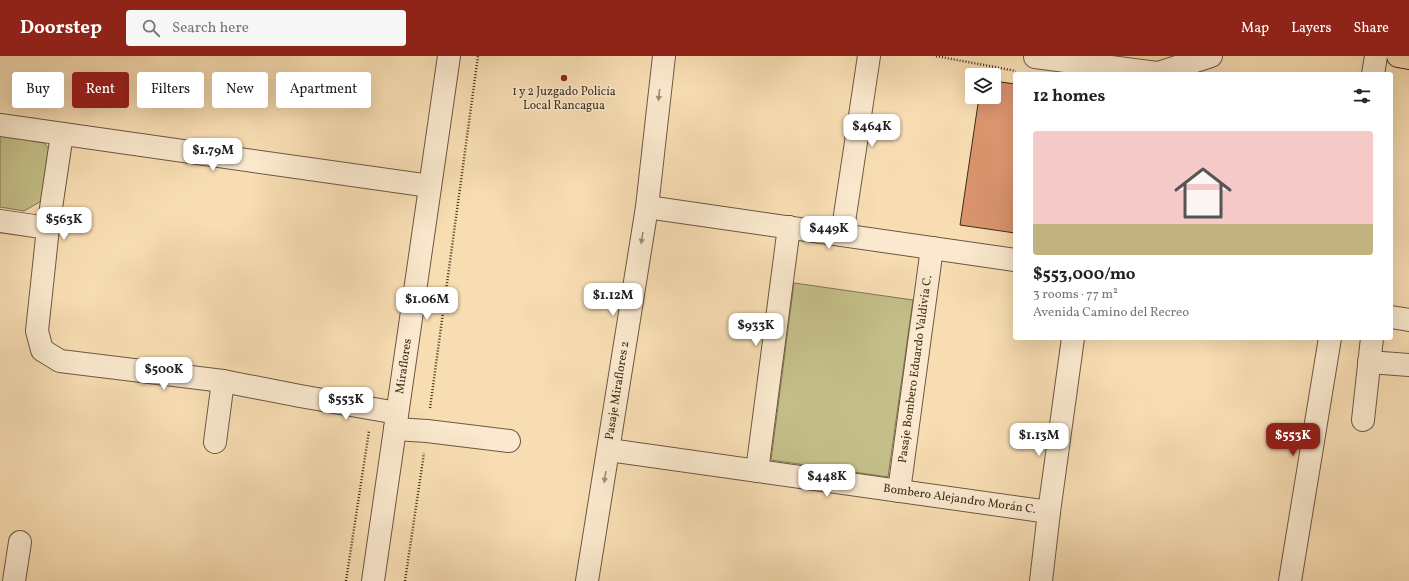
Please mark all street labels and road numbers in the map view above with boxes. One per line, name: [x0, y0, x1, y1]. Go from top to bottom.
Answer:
street label: Pasaje Bombero Eduardo Valdivia C.: [895, 274, 936, 464]
street label: Miraflores: [392, 338, 416, 395]
street label: Pasaje Miraflores 2: [602, 340, 633, 441]
street label: Bombero Alejandro Morán C.: [882, 481, 1037, 518]

